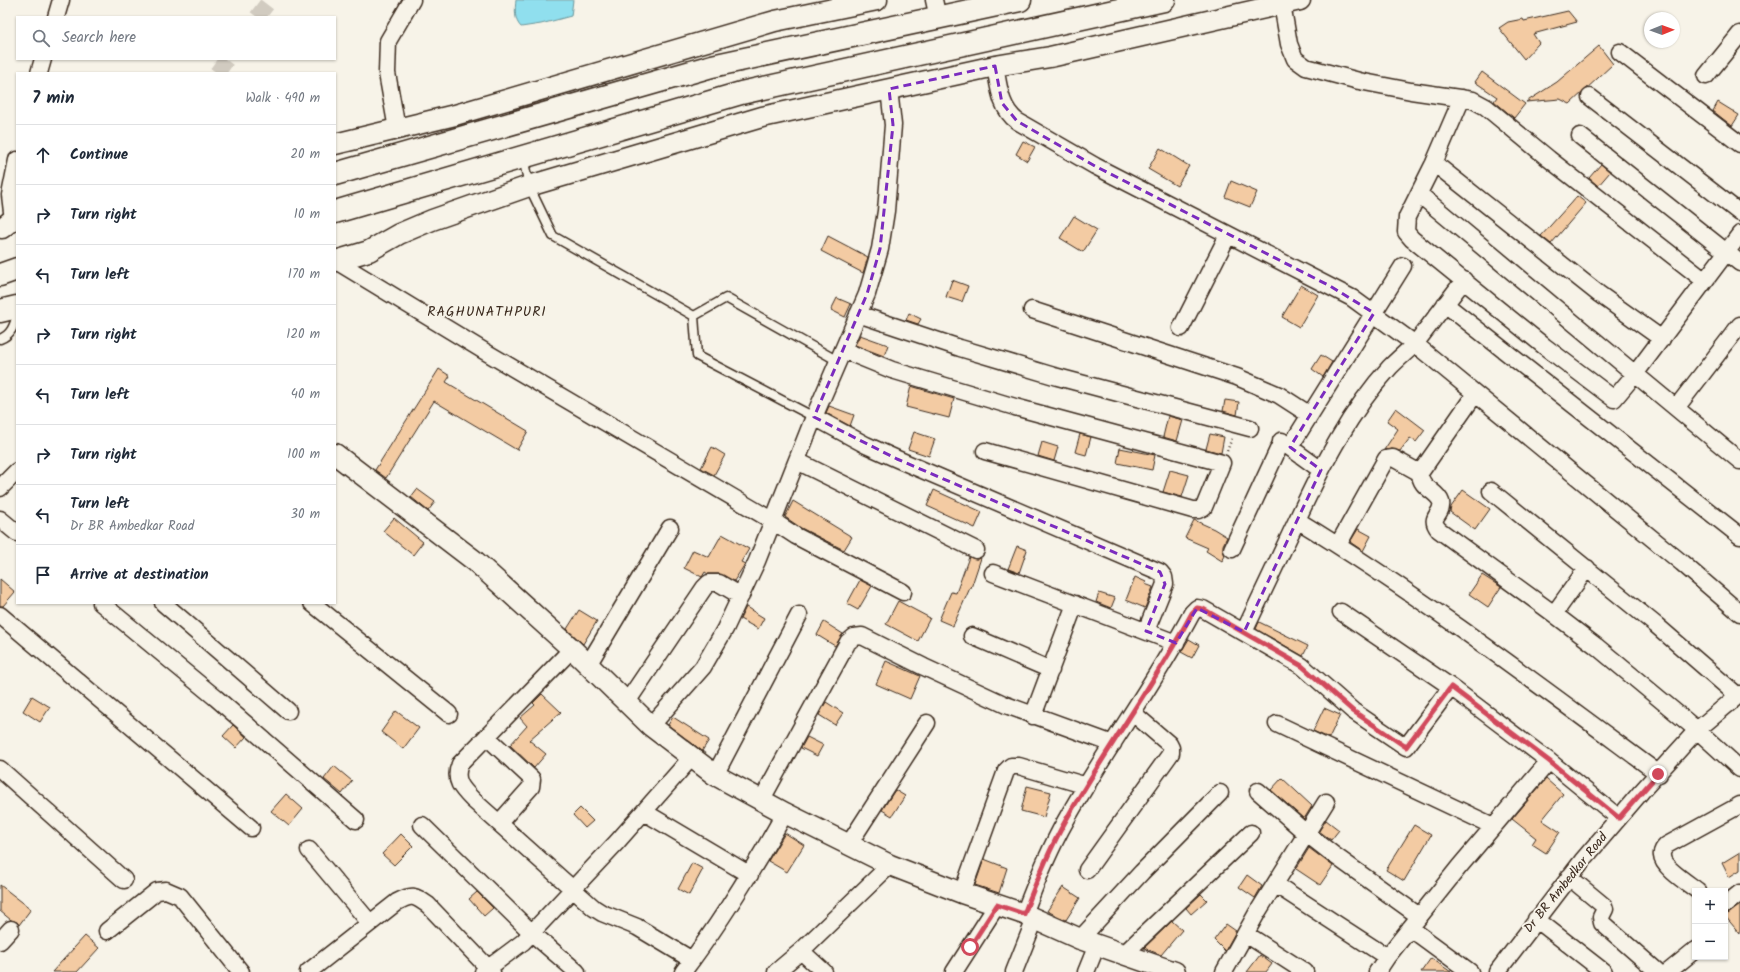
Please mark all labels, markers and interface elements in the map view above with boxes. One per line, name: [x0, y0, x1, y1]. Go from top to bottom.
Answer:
north arrow: [1644, 12, 1680, 48]
search box: [16, 16, 336, 60]
text: Search here: [62, 26, 136, 50]
icon: search: [30, 27, 52, 49]
text: 7 min: [32, 85, 74, 112]
text: Walk · 490 m: [245, 88, 320, 109]
text: Continue: [70, 143, 128, 167]
icon: ahead: [32, 144, 54, 166]
text: 20 m: [290, 144, 320, 165]
text: Turn right: [70, 203, 137, 227]
icon: right: [32, 204, 54, 226]
text: 10 m: [294, 204, 320, 225]
text: Turn left: [70, 263, 130, 287]
icon: left: [32, 264, 54, 286]
text: 170 m: [288, 264, 320, 285]
district label: RAGHUNATHPURI: [427, 301, 547, 323]
text: Turn right: [70, 323, 137, 347]
icon: right: [32, 324, 54, 346]
text: 120 m: [286, 324, 320, 345]
text: Turn left: [70, 383, 130, 407]
icon: left: [32, 384, 54, 406]
text: 40 m: [291, 384, 320, 405]
text: Turn right: [70, 443, 137, 467]
icon: right: [32, 444, 54, 466]
text: 100 m: [287, 444, 320, 465]
text: Turn left: [70, 492, 130, 516]
icon: left: [32, 504, 54, 526]
text: 30 m: [291, 504, 320, 525]
text: Dr BR Ambedkar Road: [70, 516, 194, 537]
text: Arrive at destination: [70, 563, 209, 587]
icon: arrive: [32, 564, 54, 586]
route end: [1649, 765, 1667, 783]
street label: Dr BR Ambedkar Road: [1519, 828, 1614, 938]
map controls: [1692, 888, 1728, 960]
button: +: [1692, 888, 1728, 924]
button: −: [1692, 924, 1728, 960]
route start: [961, 938, 979, 956]

